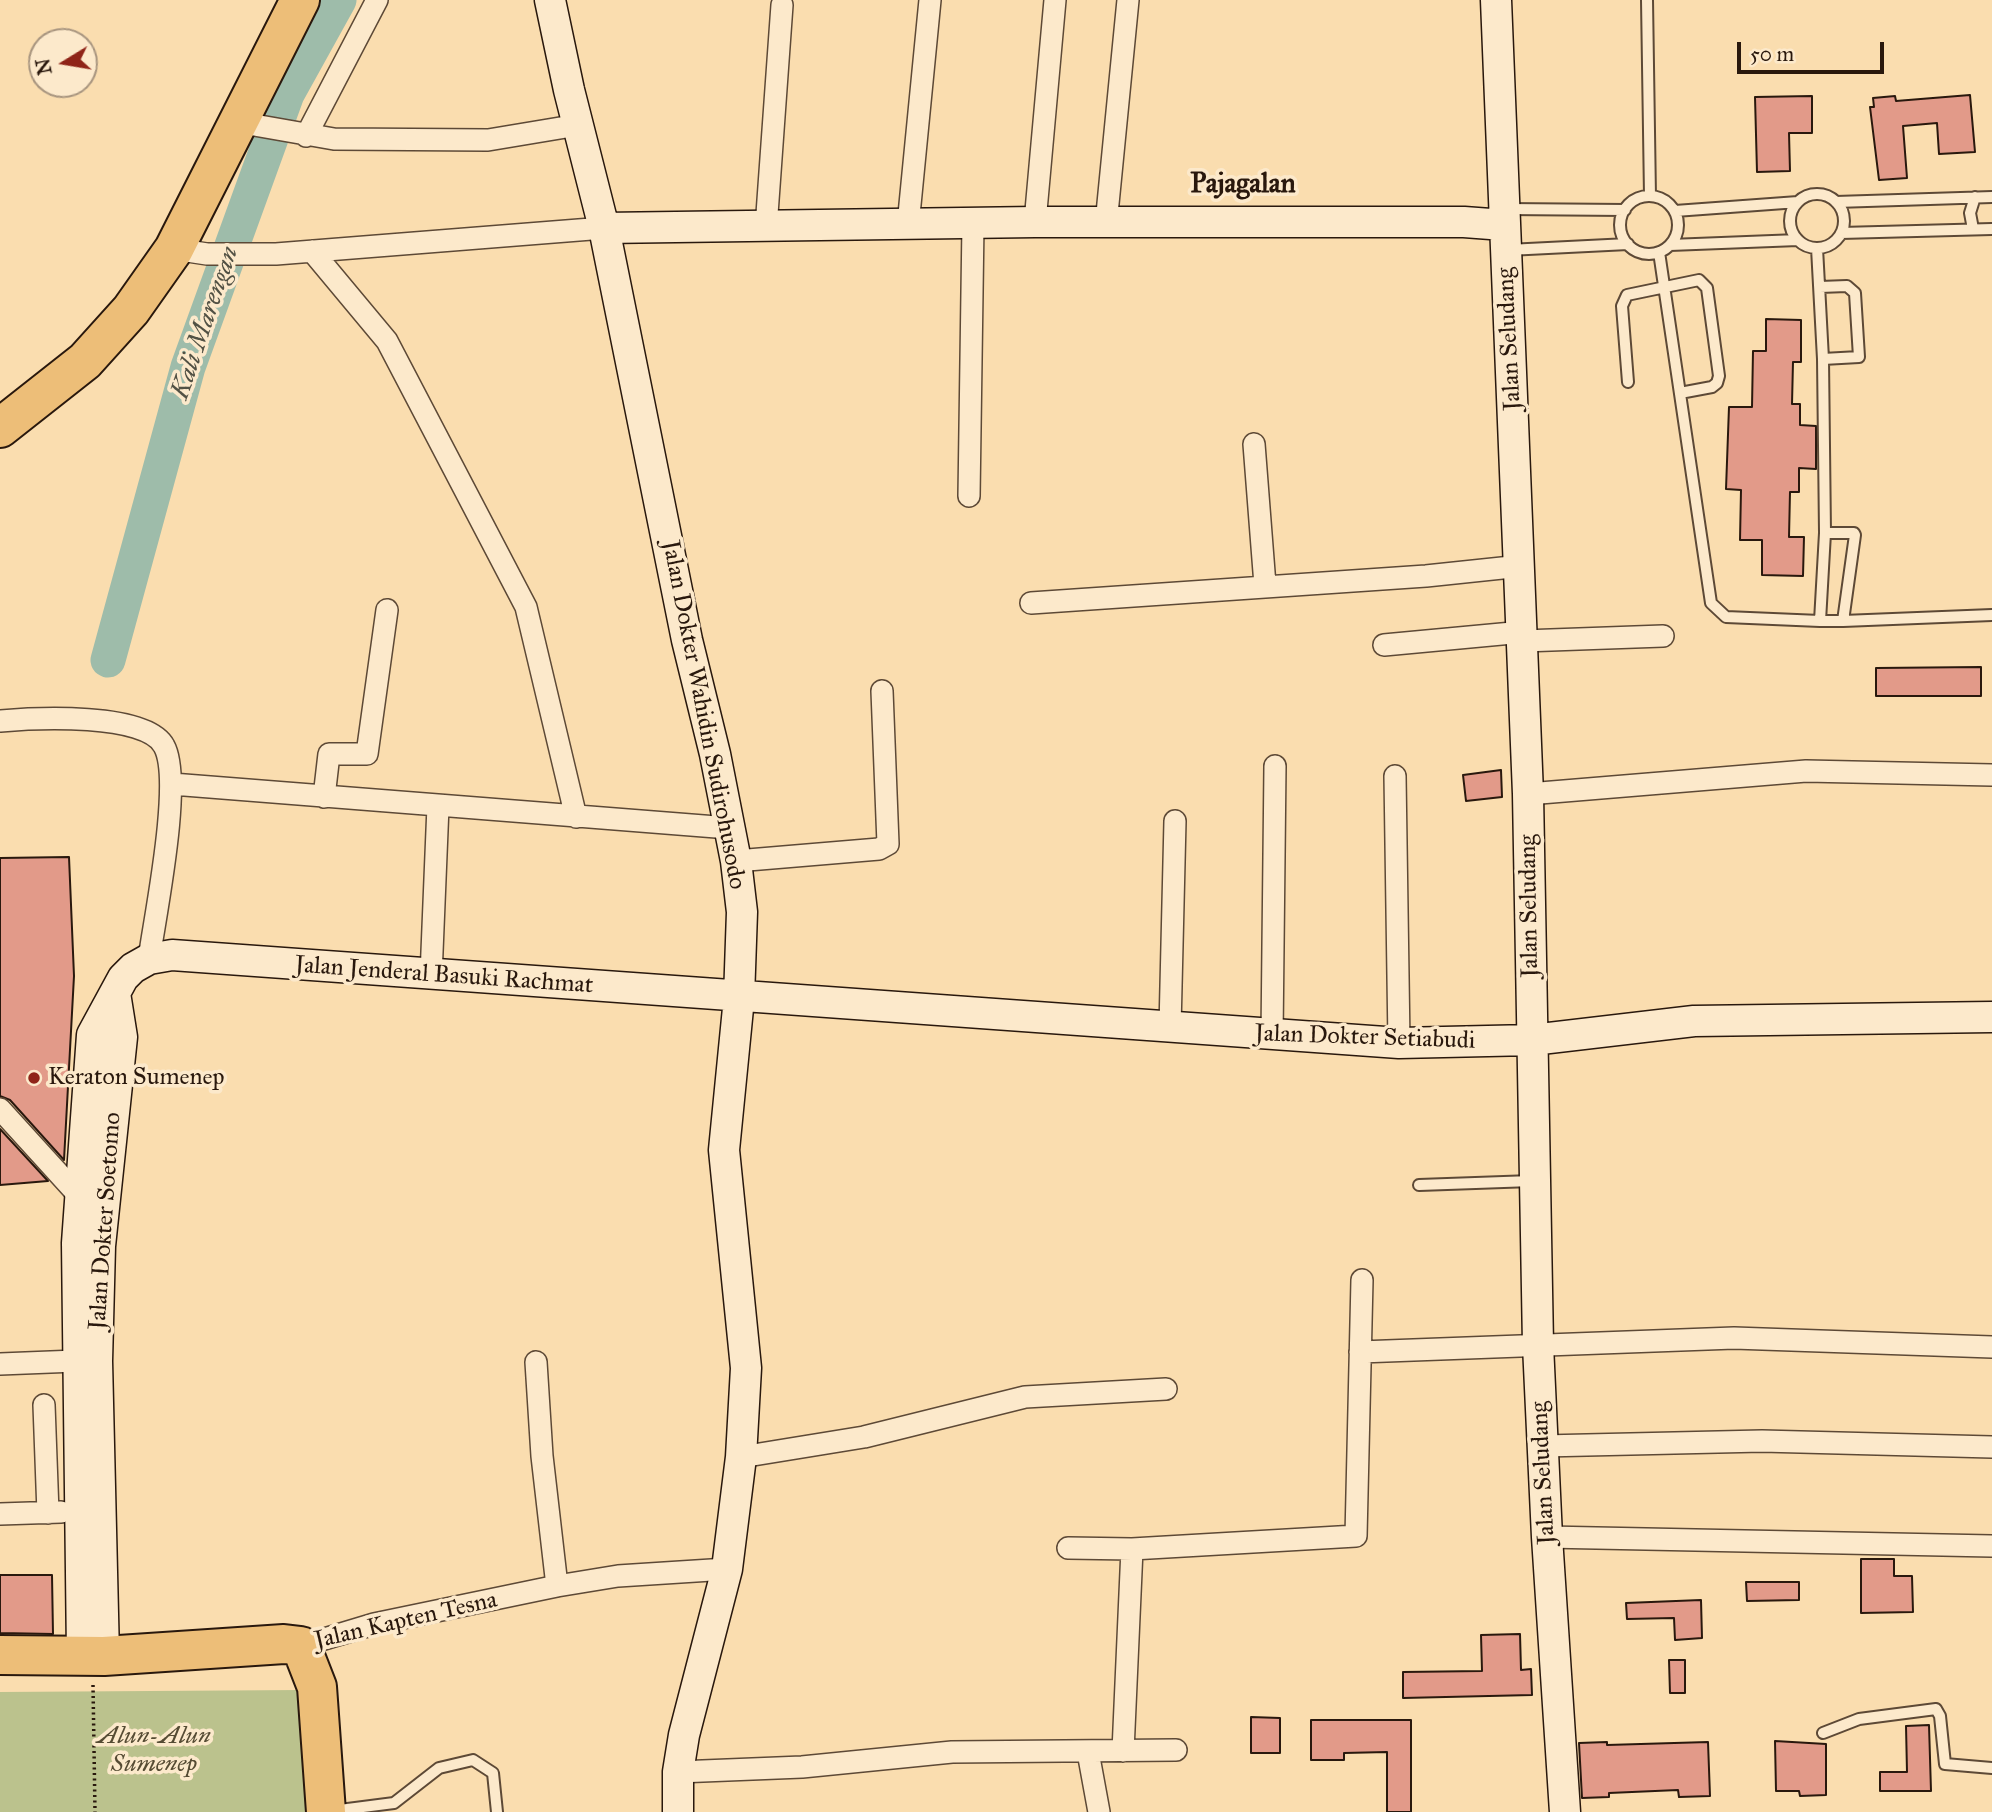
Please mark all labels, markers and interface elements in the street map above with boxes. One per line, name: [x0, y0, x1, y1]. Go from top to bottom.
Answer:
north arrow: [28, 28, 98, 98]
scale bar: [1740, 28, 1887, 72]
text: 50 m: [1750, 41, 1794, 67]
text: N: [31, 57, 57, 77]
district label: Pajagalan: [1190, 168, 1296, 202]
water label: Kali Marengan: [165, 243, 247, 403]
street label: Jalan Seludang: [1492, 267, 1528, 411]
street label: Jalan Dokter Wahidin Sudirohusodo: [655, 538, 751, 892]
street label: Jalan Seludang: [1514, 834, 1546, 978]
street label: Jalan Jenderal Basuki Rachmat: [294, 951, 594, 1001]
street label: Jalan Dokter Setiabudi: [1254, 1020, 1476, 1056]
place label: Keraton Sumenep: [48, 1064, 224, 1092]
marker: Keraton Sumenep: [26, 1070, 42, 1086]
street label: Jalan Dokter Soetomo: [84, 1111, 128, 1331]
street label: Jalan Seludang: [1526, 1401, 1562, 1545]
street label: Jalan Kapten Tesna: [312, 1586, 500, 1656]
park label: Alun-Alun Sumenep: [97, 1723, 211, 1779]

